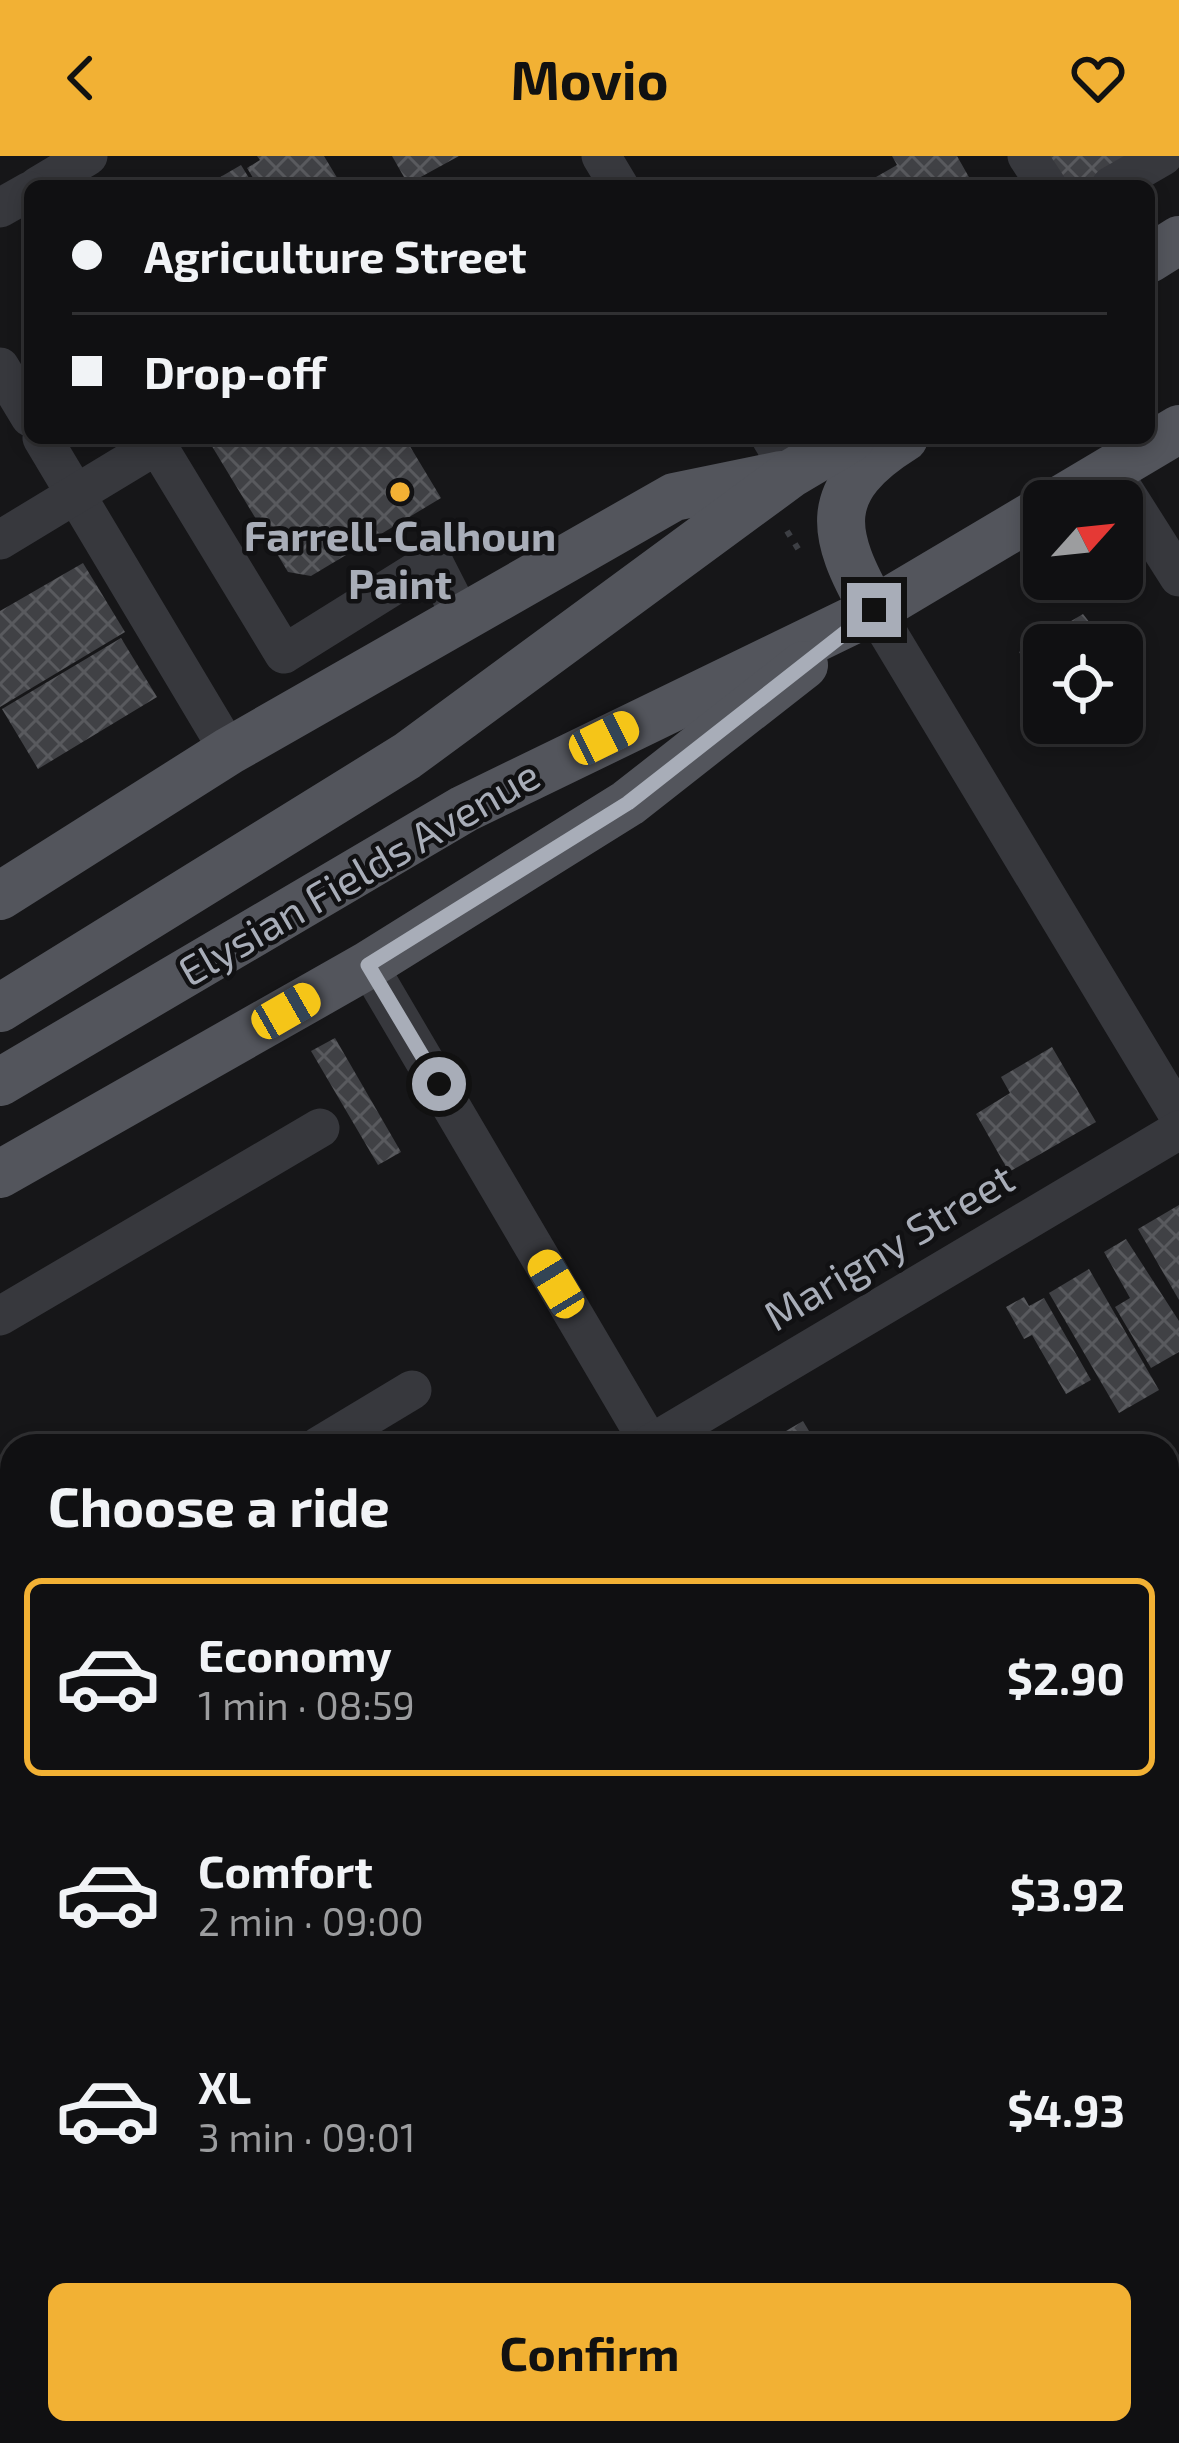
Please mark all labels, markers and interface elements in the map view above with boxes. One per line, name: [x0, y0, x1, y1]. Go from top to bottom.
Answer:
icon: back: [48, 45, 114, 111]
icon: heart: [1065, 45, 1131, 111]
text: Movio: [510, 46, 669, 111]
text: Agriculture Street: [144, 228, 527, 282]
text: Drop-off: [144, 344, 326, 398]
marker: Farrell-Calhoun Paint: [387, 479, 413, 505]
north arrow: [1023, 480, 1143, 600]
map controls: [1023, 480, 1143, 744]
place label: Farrell-Calhoun Paint: [244, 509, 556, 607]
route end: [847, 583, 901, 637]
button: locate: [1023, 624, 1143, 744]
car: [564, 706, 644, 770]
street label: Elysian Fields Avenue: [169, 748, 547, 995]
car: [246, 977, 326, 1045]
route start: [412, 1057, 466, 1111]
street label: Marigny Street: [754, 1151, 1022, 1339]
car: [522, 1244, 590, 1324]
text: Choose a ride: [48, 1473, 390, 1538]
icon: car: [54, 1623, 162, 1731]
text: Economy: [198, 1627, 392, 1681]
text: $2.90: [1007, 1650, 1125, 1704]
text: 1 min · 08:59: [198, 1681, 415, 1728]
icon: car: [54, 1839, 162, 1947]
text: Comfort: [198, 1843, 373, 1897]
text: $3.92: [1010, 1866, 1125, 1920]
text: 2 min · 09:00: [198, 1897, 424, 1944]
icon: car: [54, 2055, 162, 2163]
text: XL: [198, 2059, 251, 2113]
text: $4.93: [1007, 2082, 1125, 2136]
text: 3 min · 09:01: [198, 2113, 416, 2160]
button: Confirm: [48, 2283, 1131, 2421]

